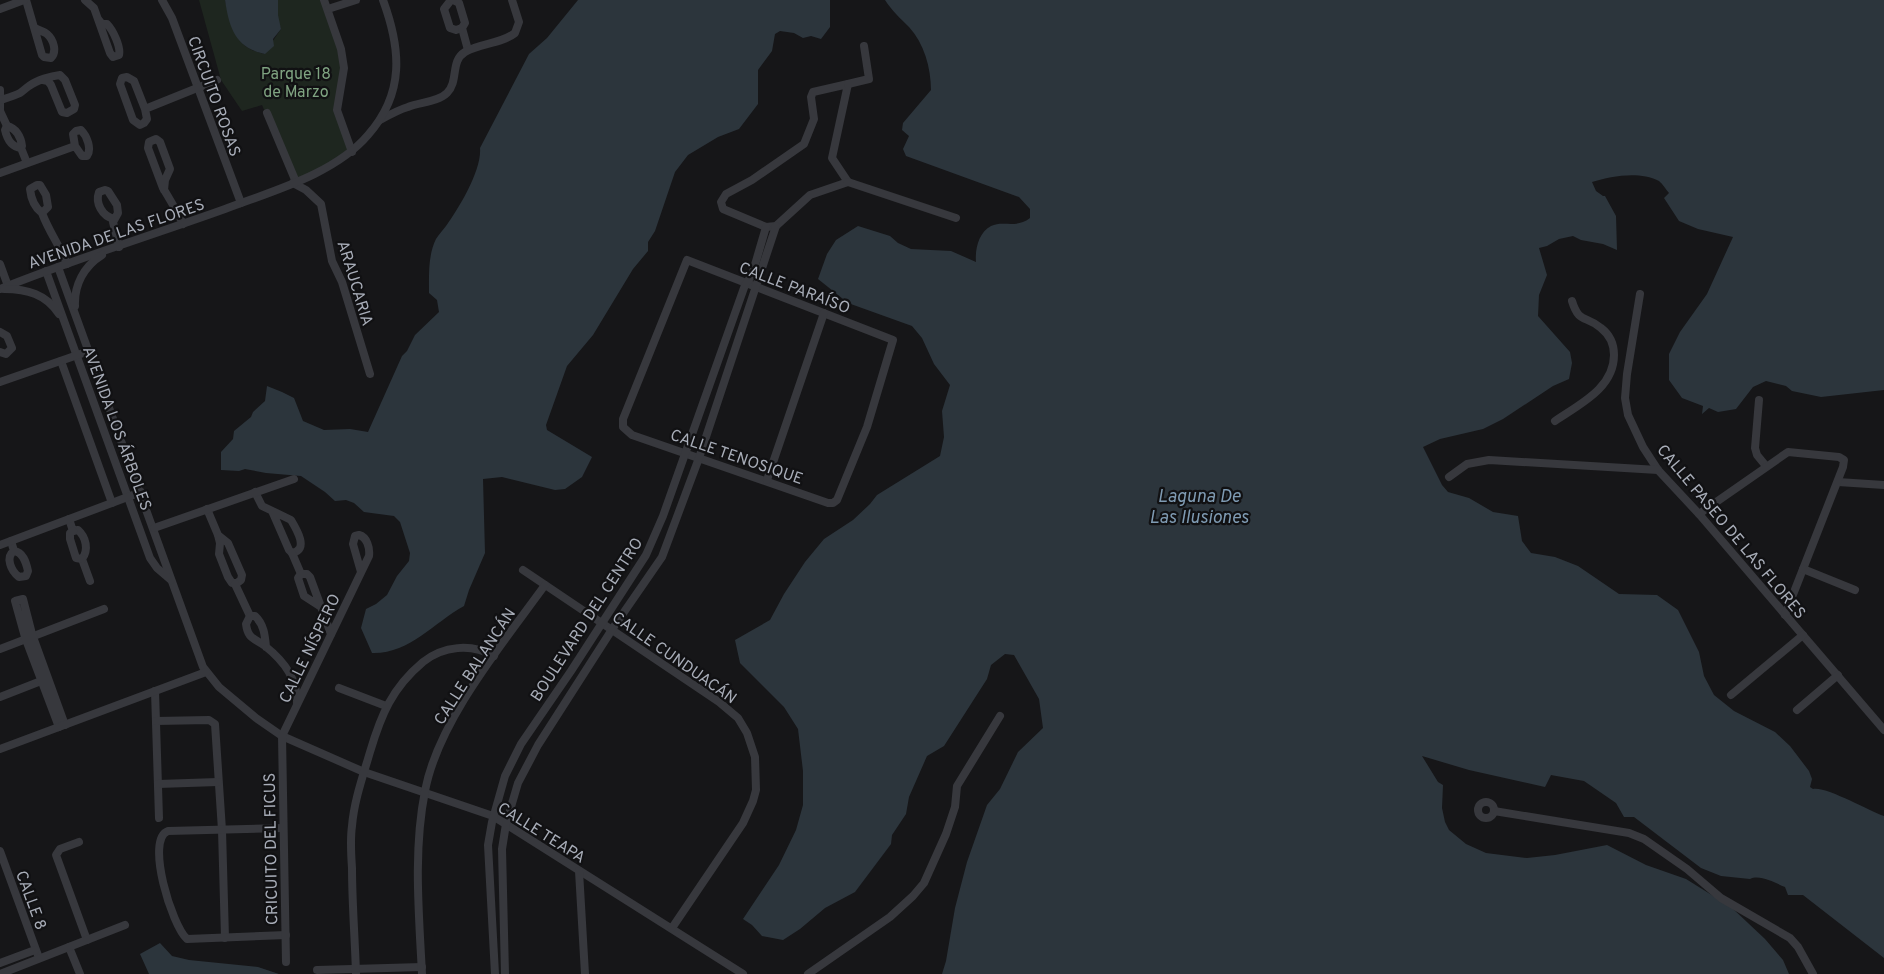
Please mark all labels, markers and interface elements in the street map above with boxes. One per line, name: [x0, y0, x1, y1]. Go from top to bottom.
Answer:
street label: CIRCUITO ROSAS: [182, 34, 244, 160]
park label: Parque 18 de Marzo: [261, 65, 331, 103]
street label: AVENIDA DE LAS FLORES: [26, 195, 208, 275]
street label: ARAUCARIA: [332, 238, 377, 329]
street label: CALLE PARAÍSO: [736, 257, 853, 319]
street label: AVENIDA LOS ÁRBOLES: [77, 343, 157, 514]
street label: CALLE TENOSIQUE: [667, 426, 805, 490]
street label: CALLE PASEO DE LAS FLORES: [1652, 441, 1809, 624]
water label: Laguna De Las Ilusiones: [1149, 486, 1250, 530]
street label: BOULEVARD DEL CENTRO: [527, 534, 648, 706]
street label: CALLE NÍSPERO: [274, 590, 346, 707]
street label: CALLE BALANCÁN: [429, 604, 521, 729]
street label: CALLE CUNDUACÁN: [608, 606, 741, 709]
street label: CRICUITO DEL FICUS: [261, 773, 283, 925]
street label: CALLE TEAPA: [493, 799, 589, 869]
street label: CALLE 8: [10, 868, 50, 933]

